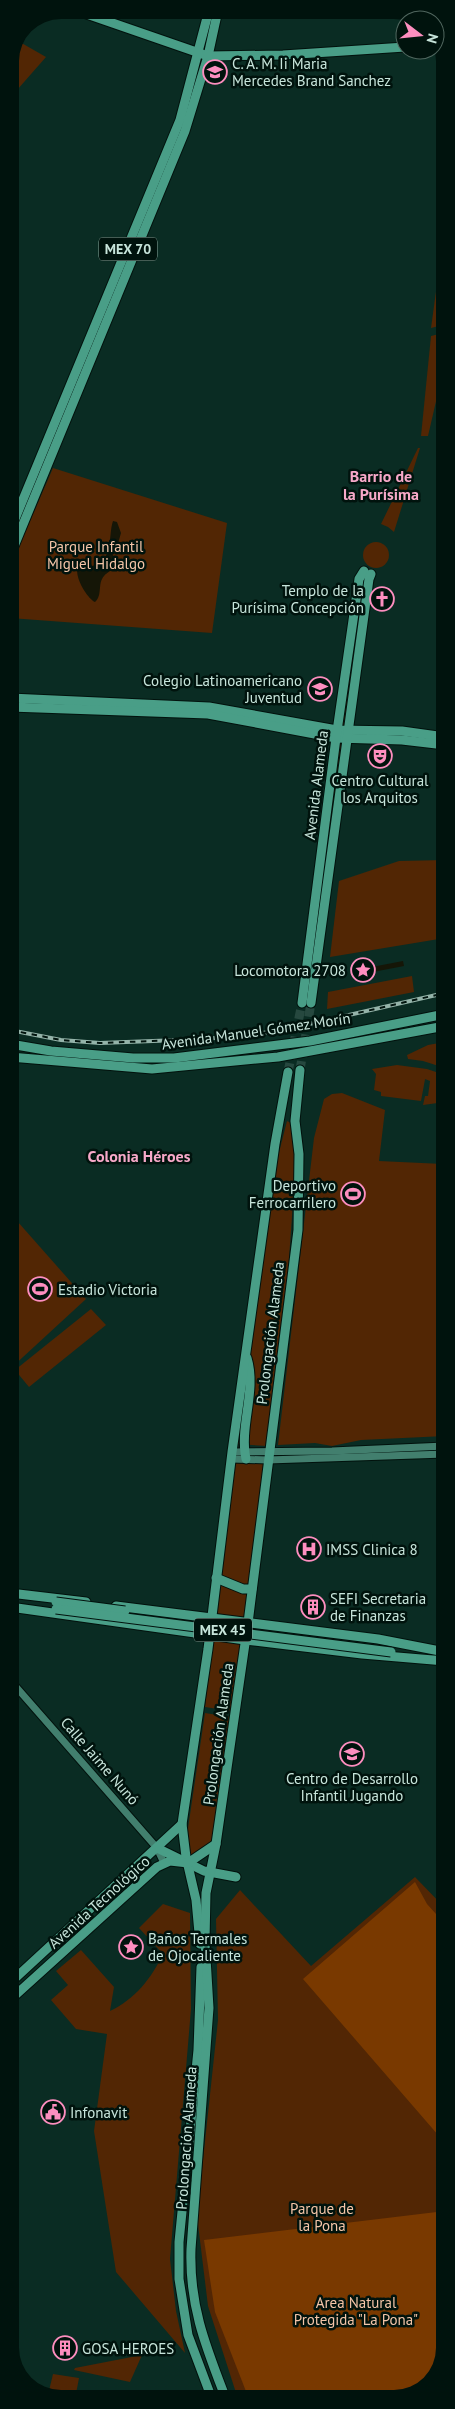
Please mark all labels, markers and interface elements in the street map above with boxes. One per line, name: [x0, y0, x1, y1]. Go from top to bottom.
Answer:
north arrow: [395, 10, 445, 60]
text: N: [423, 32, 442, 45]
place label: C. A. M. Ii Maria Mercedes Brand Sanchez: [232, 54, 391, 90]
school or university icon: C. A. M. Ii Maria Mercedes Brand Sanchez: [202, 59, 228, 85]
road number: MEX 70: [99, 238, 157, 260]
district label: Barrio de la Purísima: [343, 466, 419, 504]
park label: Parque Infantil Miguel Hidalgo: [47, 537, 145, 573]
place label: Templo de la Purísima Concepción: [232, 581, 364, 617]
church icon: Templo de la Purísima Concepción: [369, 586, 395, 612]
place label: Colegio Latinoamericano Juventud: [143, 671, 302, 707]
school or university icon: Colegio Latinoamericano Juventud: [307, 676, 333, 702]
street label: Avenida Alameda: [300, 729, 332, 841]
theatre icon: Centro Cultural los Arquitos: [367, 743, 393, 769]
place label: Centro Cultural los Arquitos: [332, 771, 429, 807]
place icon: Locomotora 2708: [350, 957, 376, 983]
place label: Locomotora 2708: [234, 961, 346, 980]
street label: Avenida Manuel Gómez Morín: [160, 1008, 352, 1054]
district label: Colonia Héroes: [88, 1146, 191, 1166]
place label: Deportivo Ferrocarrilero: [249, 1176, 336, 1212]
sports icon: Deportivo Ferrocarrilero: [340, 1181, 366, 1207]
street label: Prolongación Alameda: [252, 1261, 288, 1405]
sports icon: Estadio Victoria: [27, 1276, 53, 1302]
place label: Estadio Victoria: [58, 1280, 157, 1299]
hospital icon: IMSS Clinica 8: [296, 1536, 322, 1562]
place label: IMSS Clinica 8: [326, 1540, 418, 1559]
place label: SEFI Secretaria de Finanzas: [330, 1589, 426, 1625]
building icon: SEFI Secretaria de Finanzas: [300, 1594, 326, 1620]
road number: MEX 45: [194, 1618, 252, 1642]
street label: Prolongación Alameda: [199, 1662, 237, 1806]
street label: Calle Jaime Nunó: [57, 1713, 143, 1809]
school or university icon: Centro de Desarrollo Infantil Jugando: [339, 1741, 365, 1767]
place label: Centro de Desarrollo Infantil Jugando: [286, 1769, 418, 1805]
street label: Avenida Tecnológico: [44, 1851, 154, 1953]
place label: Baños Termales de Ojocaliente: [148, 1929, 247, 1965]
place icon: Baños Termales de Ojocaliente: [118, 1934, 144, 1960]
street label: Prolongación Alameda: [172, 2066, 200, 2210]
public building icon: Infonavit: [40, 2099, 66, 2125]
place label: Infonavit: [70, 2103, 127, 2122]
park label: Parque de la Pona: [290, 2199, 354, 2235]
park label: Area Natural Protegida "La Pona": [294, 2293, 418, 2329]
building icon: GOSA HEROES: [52, 2335, 78, 2361]
place label: GOSA HEROES: [82, 2339, 174, 2358]

